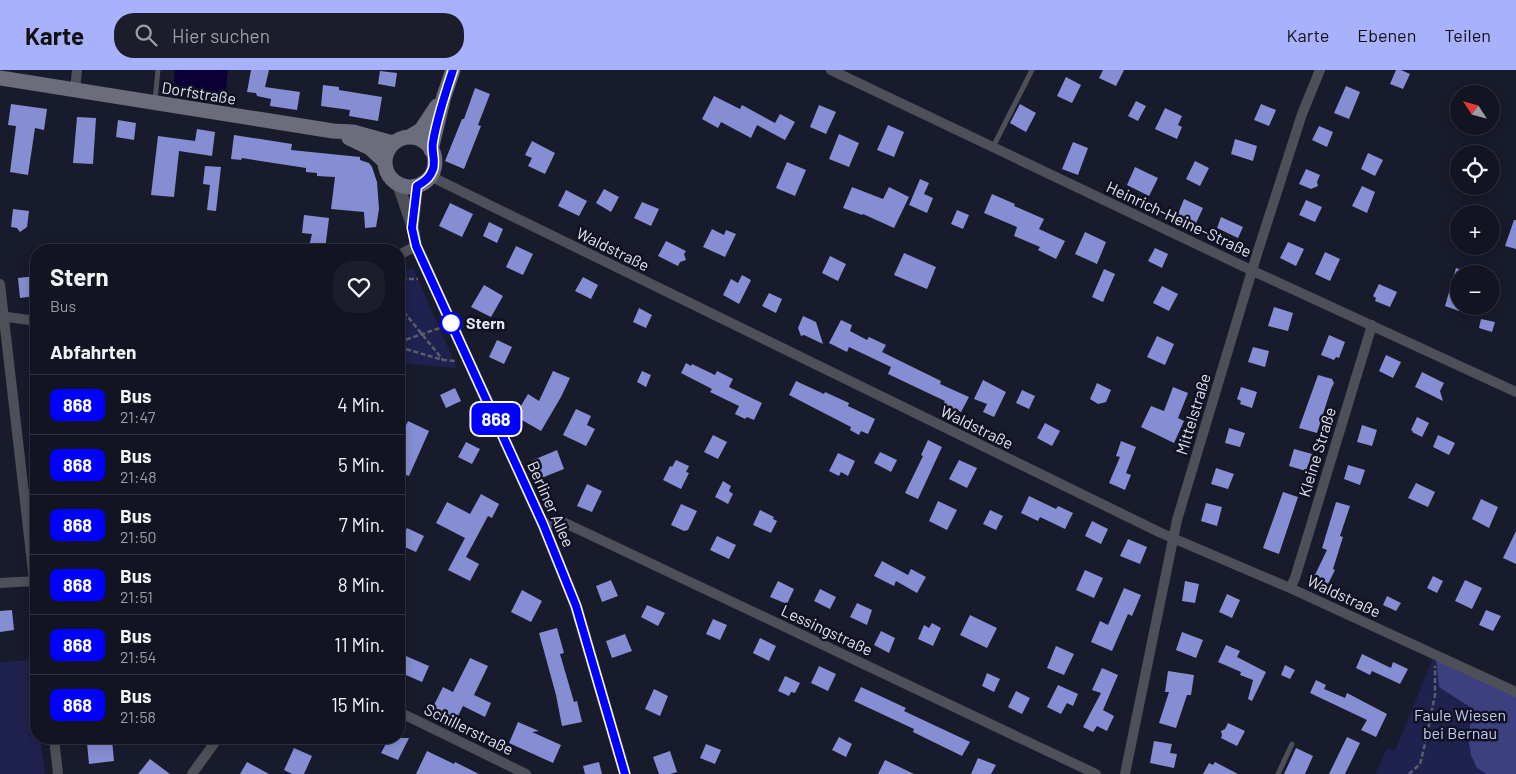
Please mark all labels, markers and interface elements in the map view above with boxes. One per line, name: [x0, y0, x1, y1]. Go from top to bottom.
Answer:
search box: [114, 13, 464, 58]
text: Karte: [25, 21, 84, 50]
icon: search: [132, 21, 160, 49]
text: Hier suchen: [172, 24, 270, 47]
text: Karte: [1286, 24, 1329, 46]
text: Ebenen: [1357, 24, 1416, 46]
text: Teilen: [1444, 24, 1491, 46]
street label: Dorfstraße: [161, 77, 238, 108]
north arrow: [1450, 85, 1500, 135]
map controls: [1450, 85, 1500, 315]
button: locate: [1450, 145, 1500, 195]
street label: Heinrich-Heine-Straße: [1104, 177, 1255, 260]
button: +: [1450, 205, 1500, 255]
street label: Waldstraße: [574, 223, 653, 274]
button: heart: [333, 261, 385, 313]
text: Stern: [50, 262, 109, 291]
button: −: [1450, 265, 1500, 315]
text: Bus: [50, 296, 76, 315]
marker: Stern: [440, 312, 462, 334]
place label: Stern: [466, 313, 505, 332]
text: Abfahrten: [50, 340, 136, 363]
street label: Mittelstraße: [1171, 371, 1214, 457]
text: Bus: [120, 384, 152, 407]
text: 4 Min.: [337, 393, 385, 416]
text: 868: [63, 394, 92, 416]
street label: Waldstraße: [938, 401, 1017, 452]
line badge: 868: [467, 403, 525, 435]
street label: Kleine Straße: [1294, 405, 1339, 499]
text: 21:47: [120, 407, 155, 426]
text: 868: [481, 408, 511, 430]
text: Bus: [120, 444, 152, 467]
text: 5 Min.: [338, 453, 385, 476]
text: 868: [63, 454, 92, 476]
street label: Berliner Allee: [524, 458, 579, 550]
text: 21:48: [120, 467, 157, 486]
text: Bus: [120, 504, 152, 527]
text: 7 Min.: [339, 513, 385, 536]
text: 868: [63, 514, 92, 536]
text: 21:50: [120, 527, 157, 546]
text: Bus: [120, 564, 152, 587]
street label: Waldstraße: [1304, 570, 1384, 621]
text: 8 Min.: [338, 573, 385, 596]
text: 868: [63, 574, 92, 596]
text: 21:51: [120, 587, 153, 606]
street label: Lessingstraße: [778, 600, 876, 659]
text: Bus: [120, 624, 152, 647]
text: 11 Min.: [334, 633, 385, 656]
text: 868: [63, 634, 92, 656]
text: 21:54: [120, 647, 156, 666]
text: Bus: [120, 684, 152, 707]
text: 15 Min.: [331, 693, 385, 716]
text: 868: [63, 694, 92, 716]
street label: Schillerstraße: [421, 699, 517, 758]
park label: Faule Wiesen bei Bernau: [1414, 705, 1506, 742]
text: 21:58: [120, 707, 156, 726]

